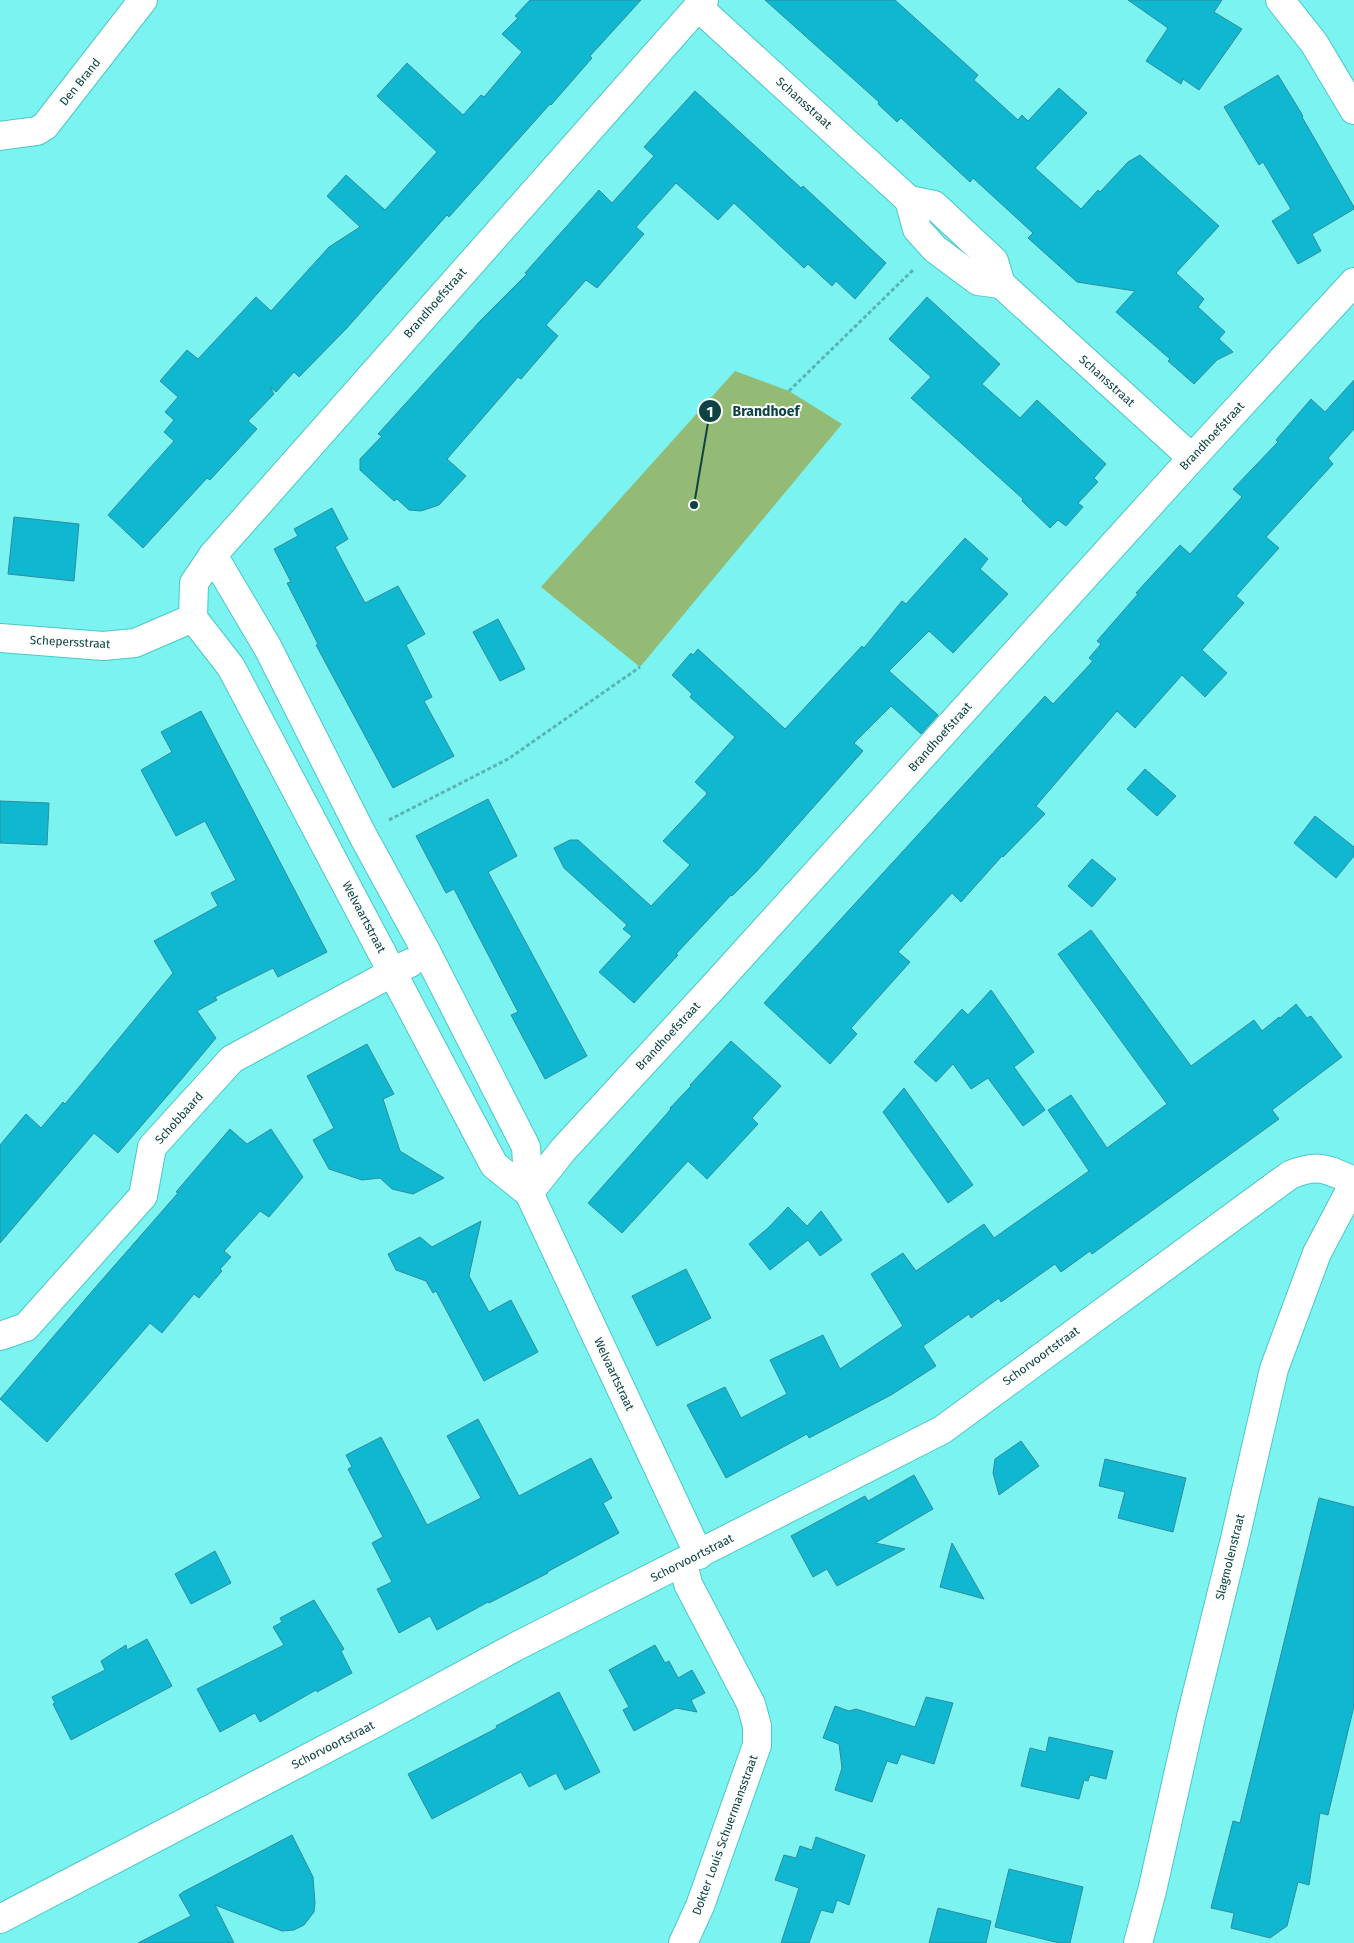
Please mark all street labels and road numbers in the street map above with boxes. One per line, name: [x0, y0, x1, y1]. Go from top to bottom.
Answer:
street label: Den Brand: [57, 56, 103, 108]
street label: Schansstraat: [773, 74, 835, 132]
street label: Brandhoefstraat: [401, 265, 470, 341]
street label: Schansstraat: [1076, 352, 1138, 410]
street label: Brandhoefstraat: [1177, 398, 1248, 473]
street label: Schepersstraat: [29, 633, 111, 651]
street label: Brandhoefstraat: [905, 699, 975, 774]
street label: Welvaartstraat: [339, 879, 389, 956]
street label: Brandhoefstraat: [633, 998, 704, 1073]
street label: Schobbaard: [152, 1089, 206, 1147]
street label: Schorvoortstraat: [1000, 1323, 1083, 1388]
street label: Welvaartstraat: [591, 1335, 637, 1413]
street label: Slagmolenstraat: [1213, 1512, 1248, 1602]
street label: Schorvoortstraat: [648, 1531, 736, 1585]
street label: Schorvoortstraat: [289, 1718, 377, 1772]
street label: Dokter Louis Schuermansstraat: [689, 1752, 761, 1917]

